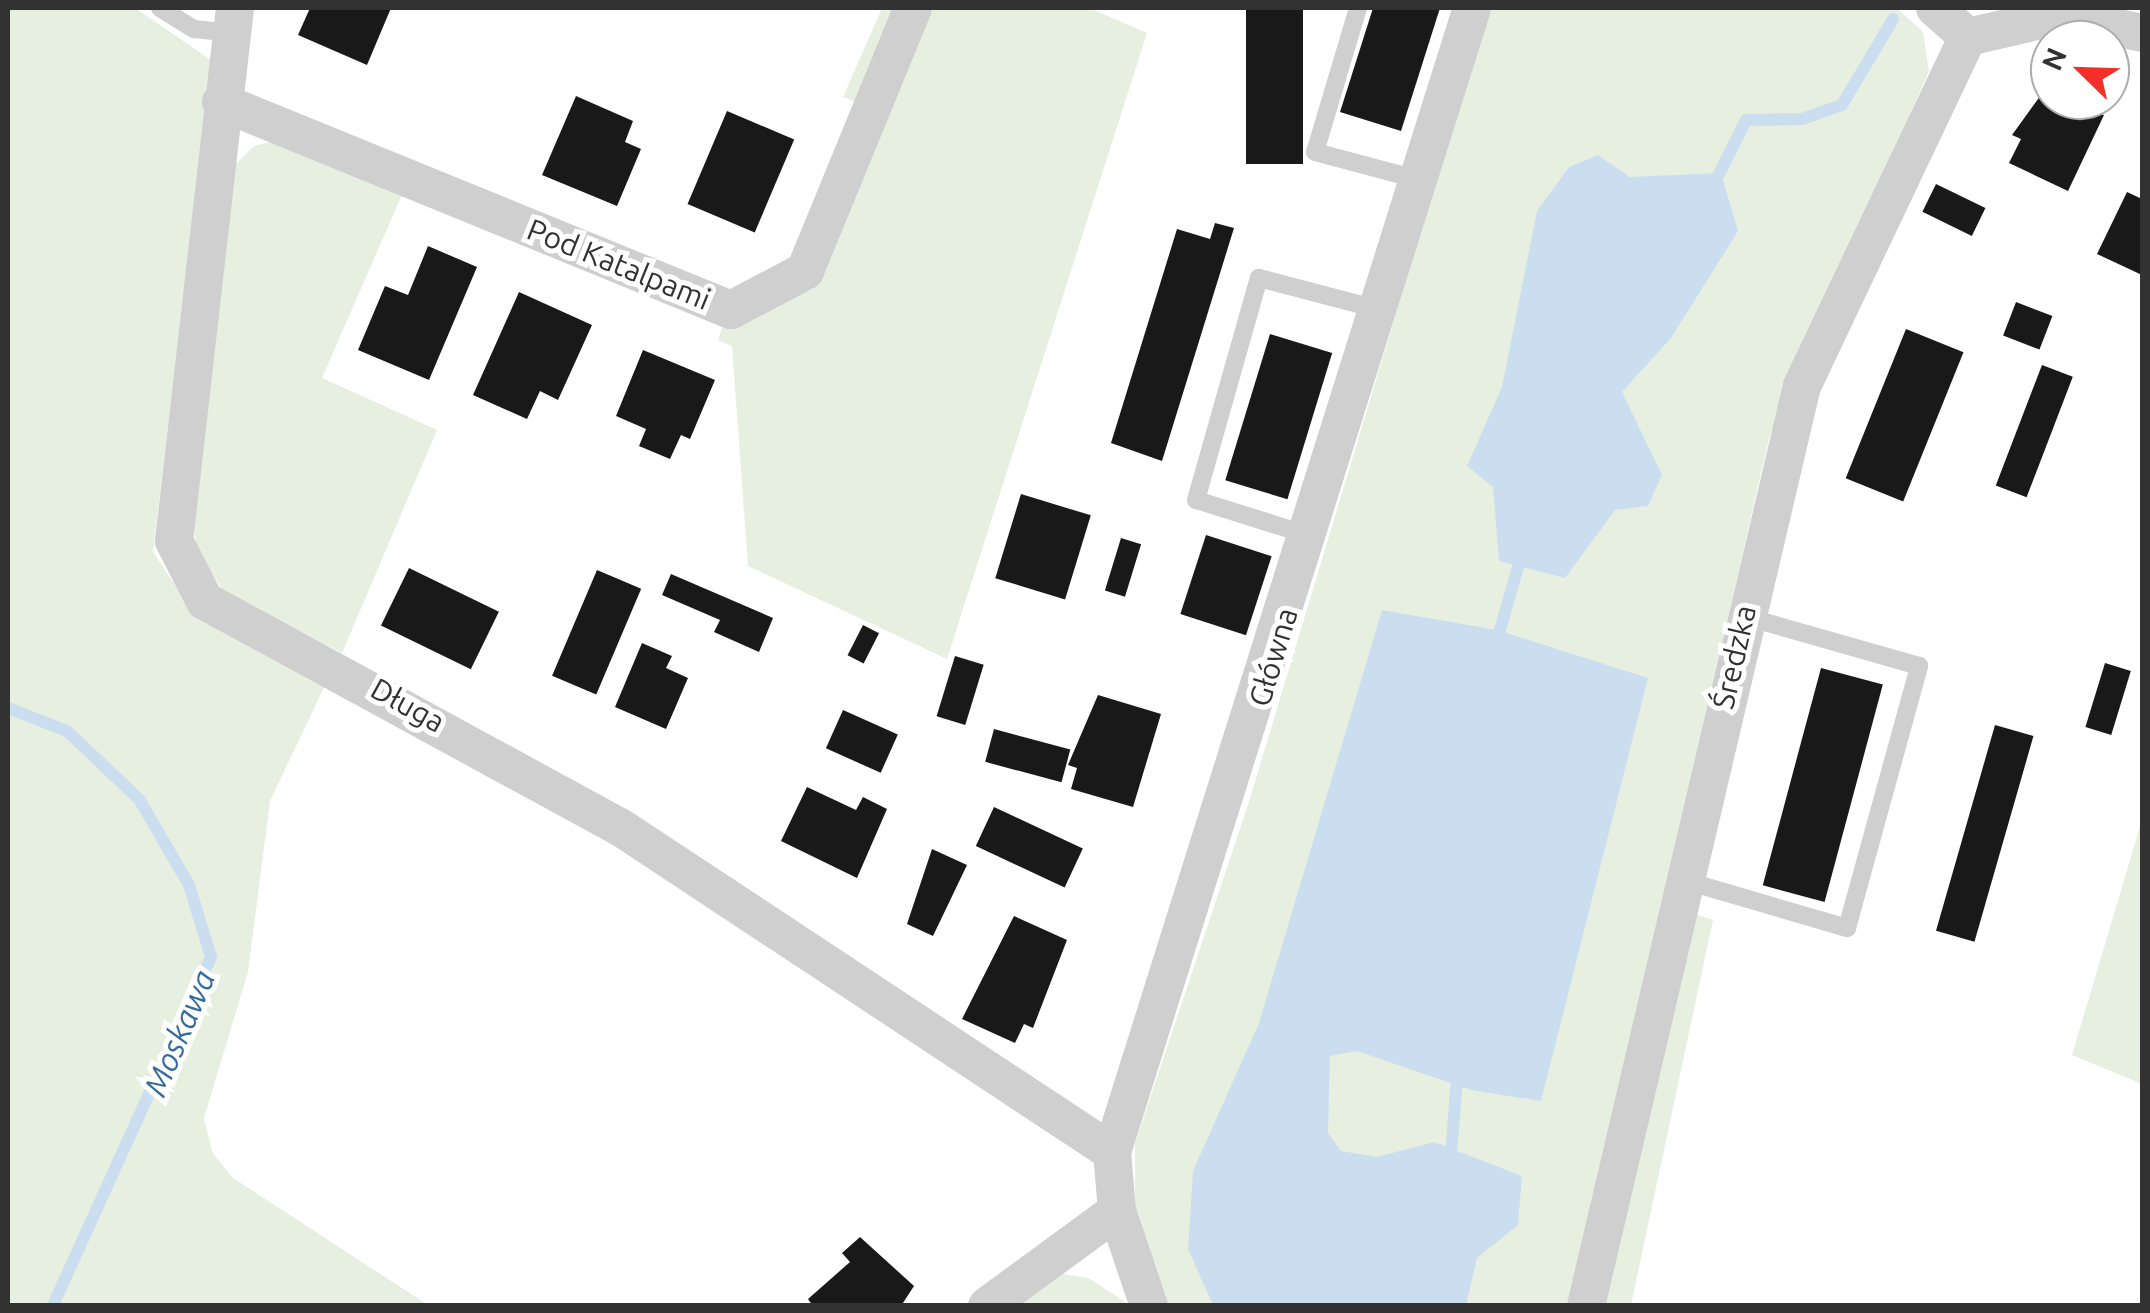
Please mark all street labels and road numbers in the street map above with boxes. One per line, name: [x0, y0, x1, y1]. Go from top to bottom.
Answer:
street label: Pod Katalpami: [522, 211, 716, 317]
street label: Średzka: [1705, 602, 1763, 712]
street label: Główna: [1241, 603, 1305, 711]
street label: Długa: [365, 670, 451, 740]

